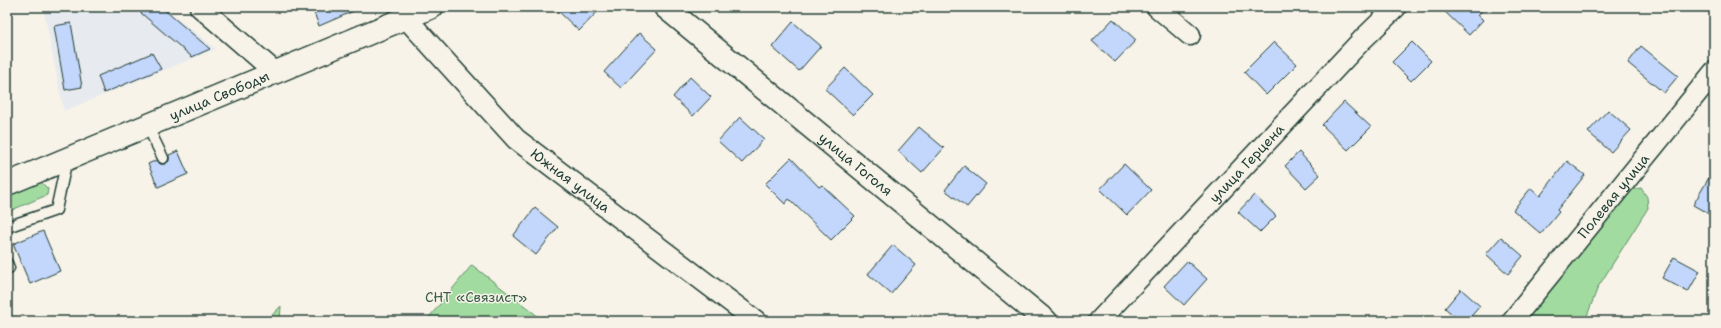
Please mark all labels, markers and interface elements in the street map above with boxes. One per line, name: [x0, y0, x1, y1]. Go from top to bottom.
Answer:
street label: улица Свободы: [167, 67, 272, 124]
street label: улица Герцена: [1205, 120, 1288, 207]
street label: улица Гоголя: [815, 128, 896, 200]
street label: Южная улица: [527, 144, 614, 217]
street label: Полевая улица: [1574, 150, 1653, 242]
park label: СНТ «Связист»: [425, 288, 527, 306]

